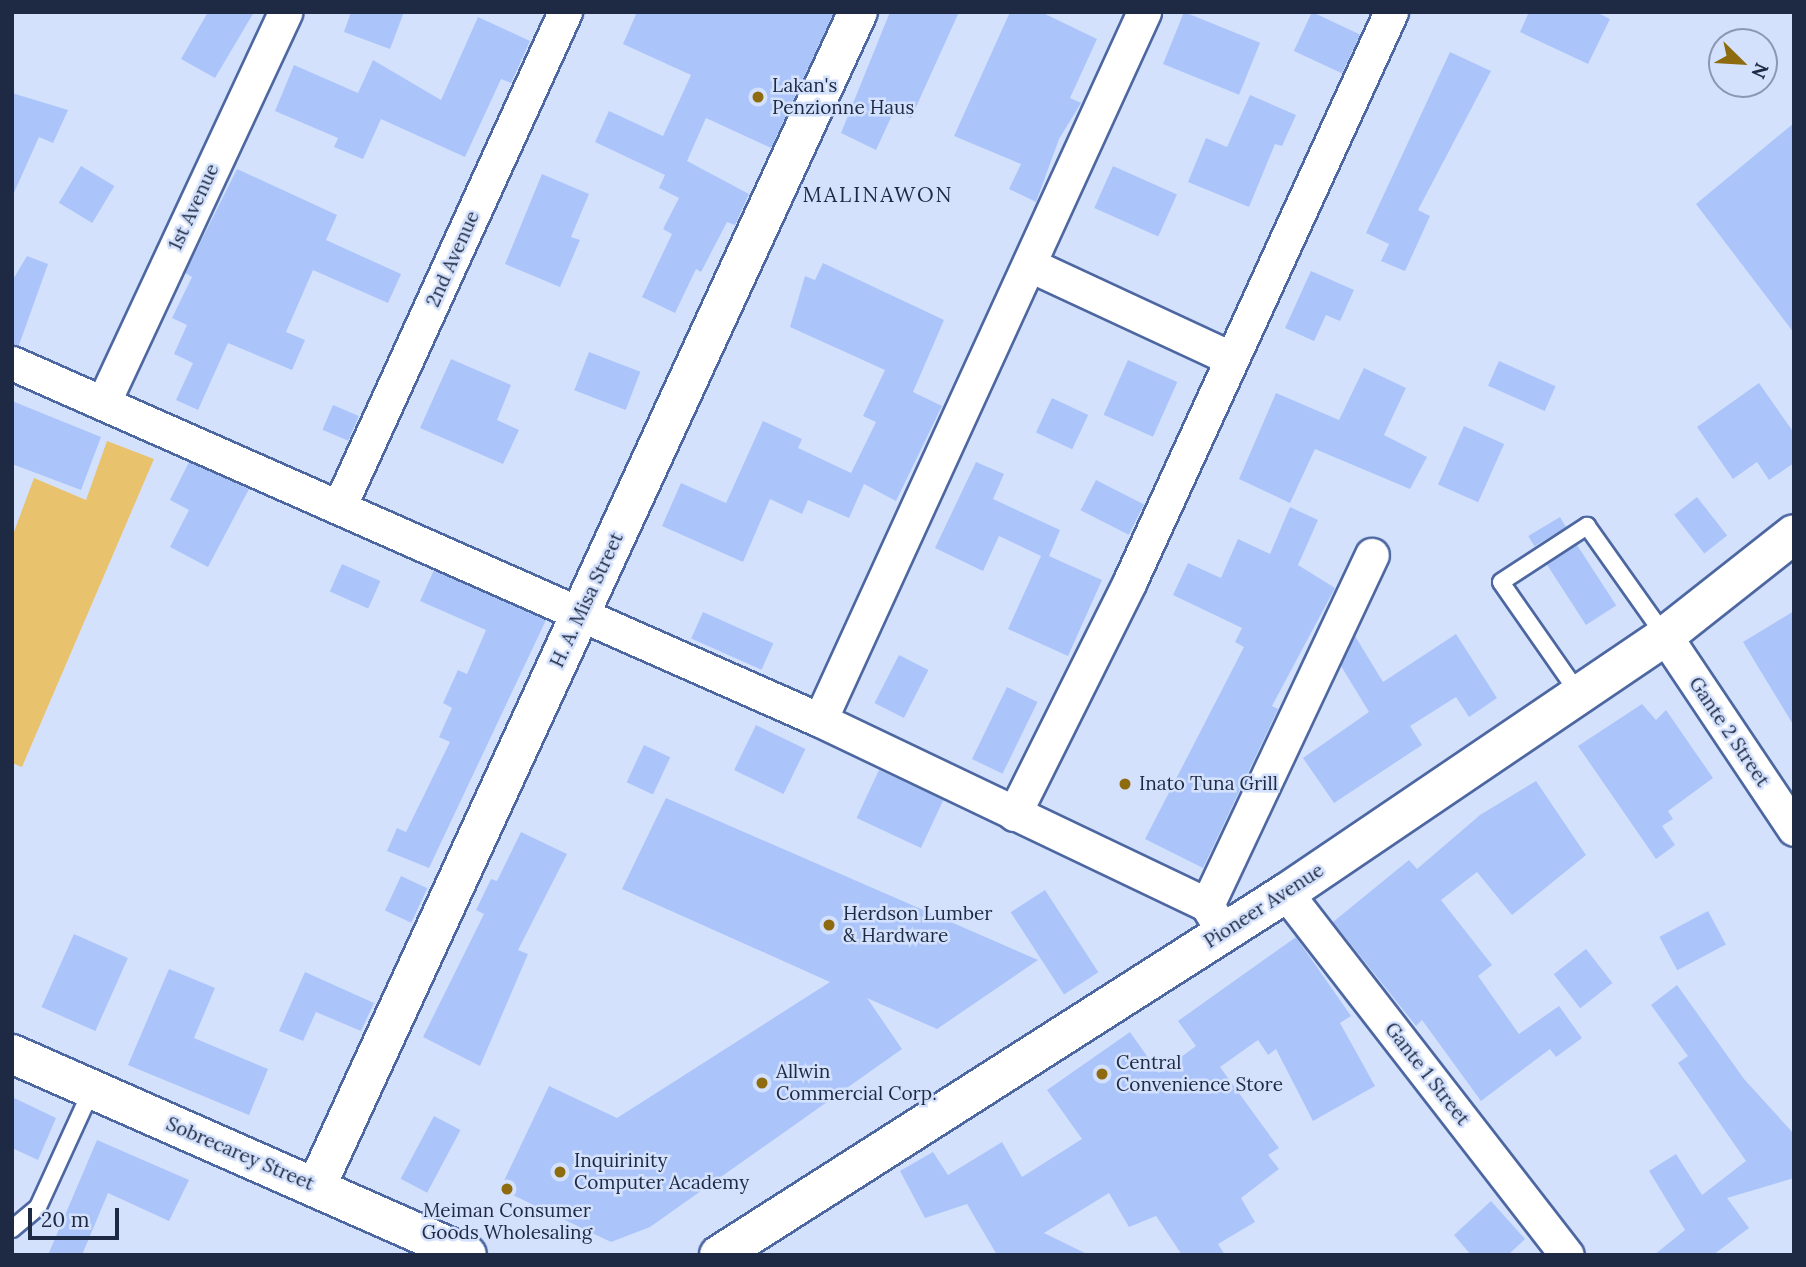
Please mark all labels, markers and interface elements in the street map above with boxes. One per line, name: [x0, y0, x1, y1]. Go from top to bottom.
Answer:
north arrow: [1708, 28, 1778, 98]
text: N: [1746, 59, 1774, 82]
place label: Lakan's Penzionne Haus: [772, 75, 914, 119]
marker: Lakan's Penzionne Haus: [750, 89, 766, 105]
street label: 1st Avenue: [164, 160, 224, 254]
district label: MALINAWON: [804, 182, 952, 208]
street label: 2nd Avenue: [422, 208, 484, 310]
street label: H. A. Misa Street: [546, 529, 628, 671]
street label: Gante 2 Street: [1684, 673, 1774, 791]
place label: Inato Tuna Grill: [1139, 773, 1278, 795]
marker: Inato Tuna Grill: [1117, 776, 1133, 792]
street label: Pioneer Avenue: [1200, 859, 1328, 953]
place label: Herdson Lumber & Hardware: [843, 903, 992, 947]
marker: Herdson Lumber & Hardware: [821, 917, 837, 933]
street label: Gante 1 Street: [1380, 1018, 1474, 1130]
place label: Central Convenience Store: [1116, 1052, 1283, 1096]
place label: Allwin Commercial Corp.: [776, 1061, 937, 1105]
marker: Central Convenience Store: [1094, 1066, 1110, 1082]
marker: Allwin Commercial Corp.: [754, 1075, 770, 1091]
street label: Sobrecarey Street: [163, 1113, 317, 1195]
place label: Inquirinity Computer Academy: [574, 1150, 749, 1194]
marker: Inquirinity Computer Academy: [552, 1164, 568, 1180]
marker: Meiman Consumer Goods Wholesaling: [499, 1181, 515, 1197]
scale bar: [32, 1194, 122, 1238]
place label: Meiman Consumer Goods Wholesaling: [422, 1200, 592, 1244]
text: 20 m: [41, 1206, 90, 1233]

